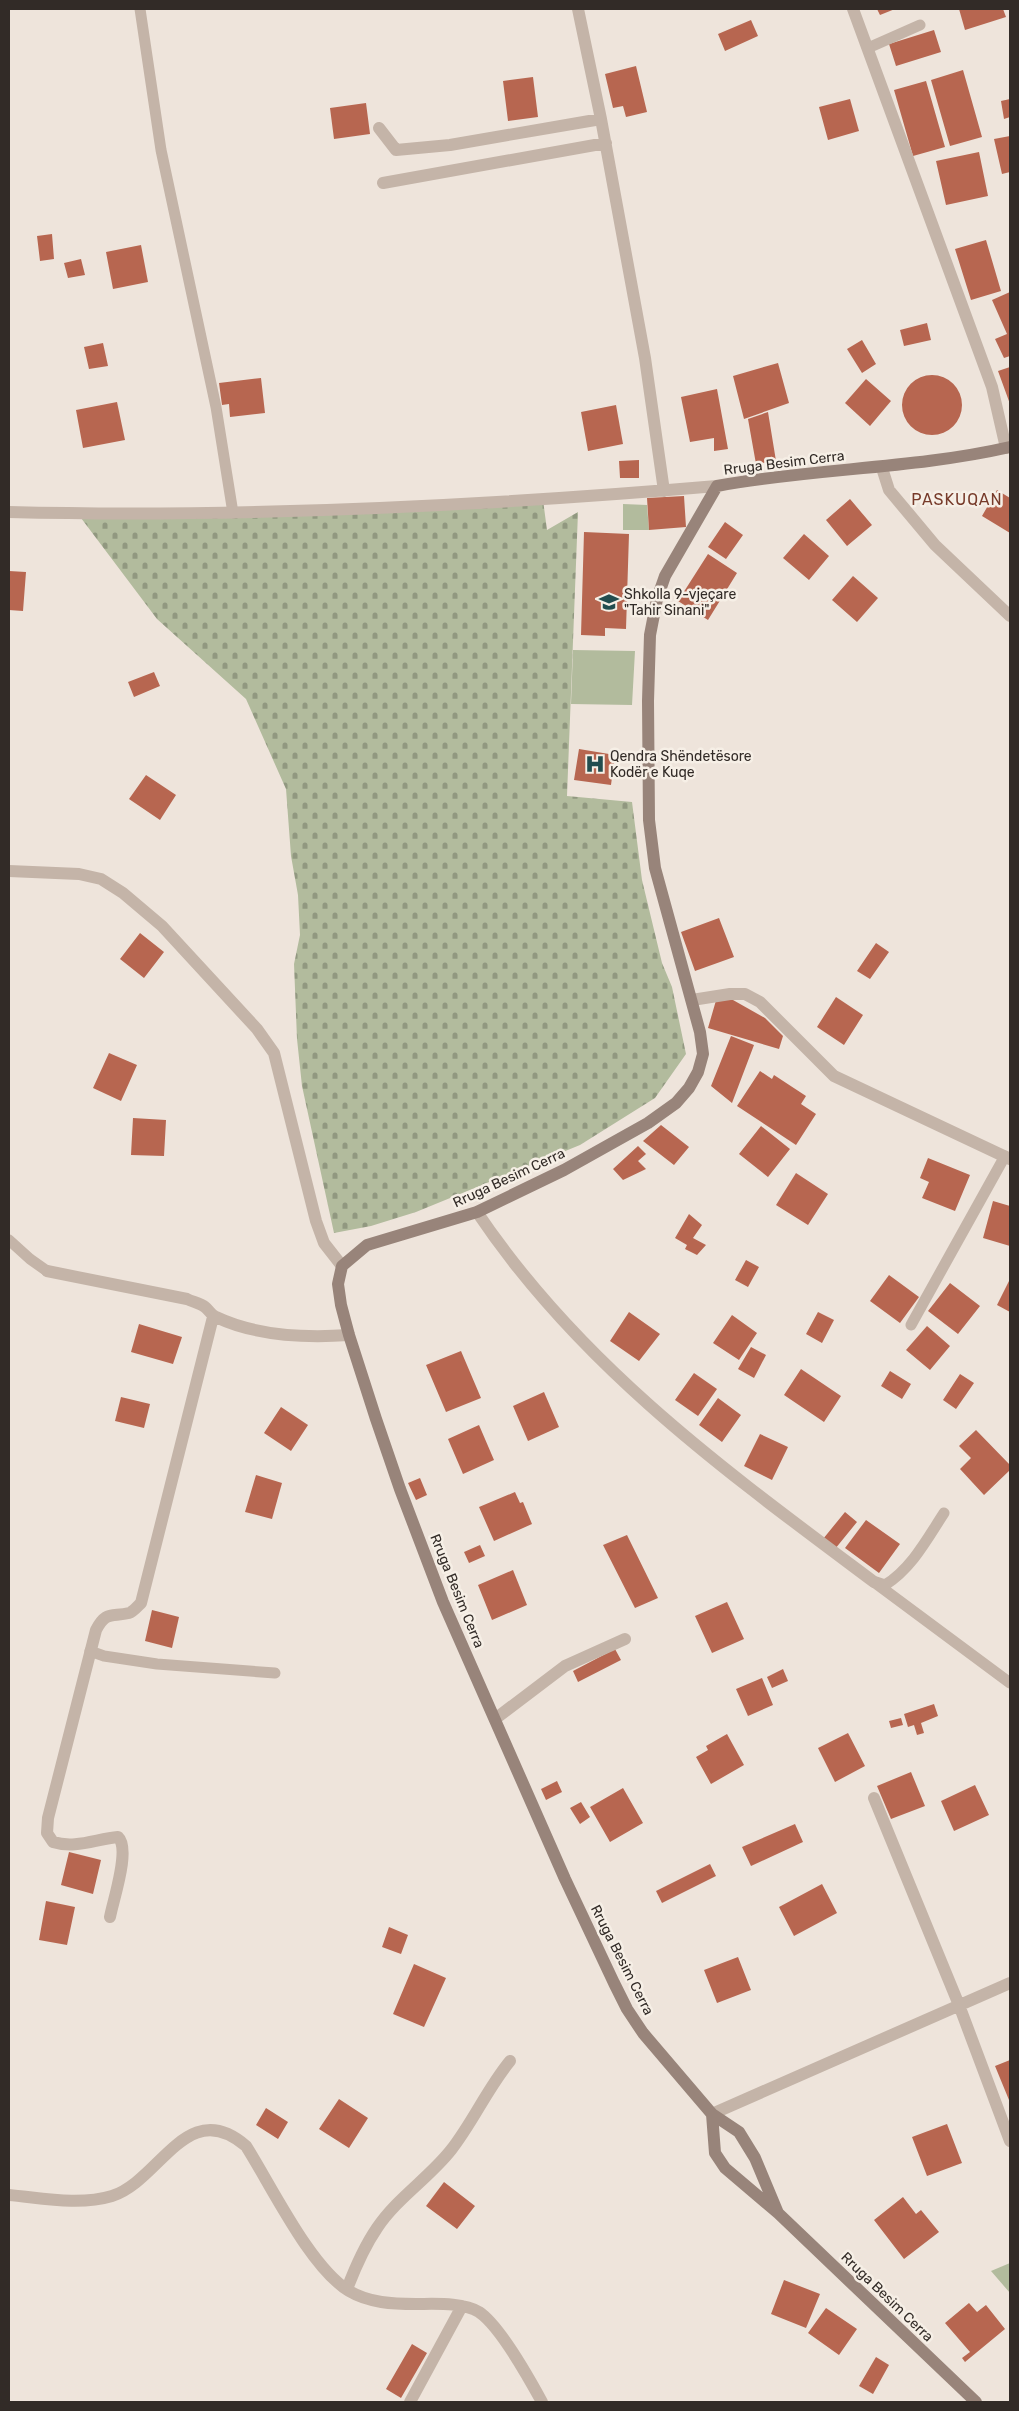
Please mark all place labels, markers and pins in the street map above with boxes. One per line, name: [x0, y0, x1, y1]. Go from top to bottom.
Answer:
place label: Shkolla 9-vjeçare "Tahir Sinani": [624, 586, 736, 619]
school or university icon: Shkolla 9-vjeçare "Tahir Sinani": [598, 591, 620, 613]
place label: Qendra Shëndetësore Kodër e Kuqe: [610, 748, 752, 781]
hospital icon: Qendra Shëndetësore Kodër e Kuqe: [584, 753, 606, 775]

